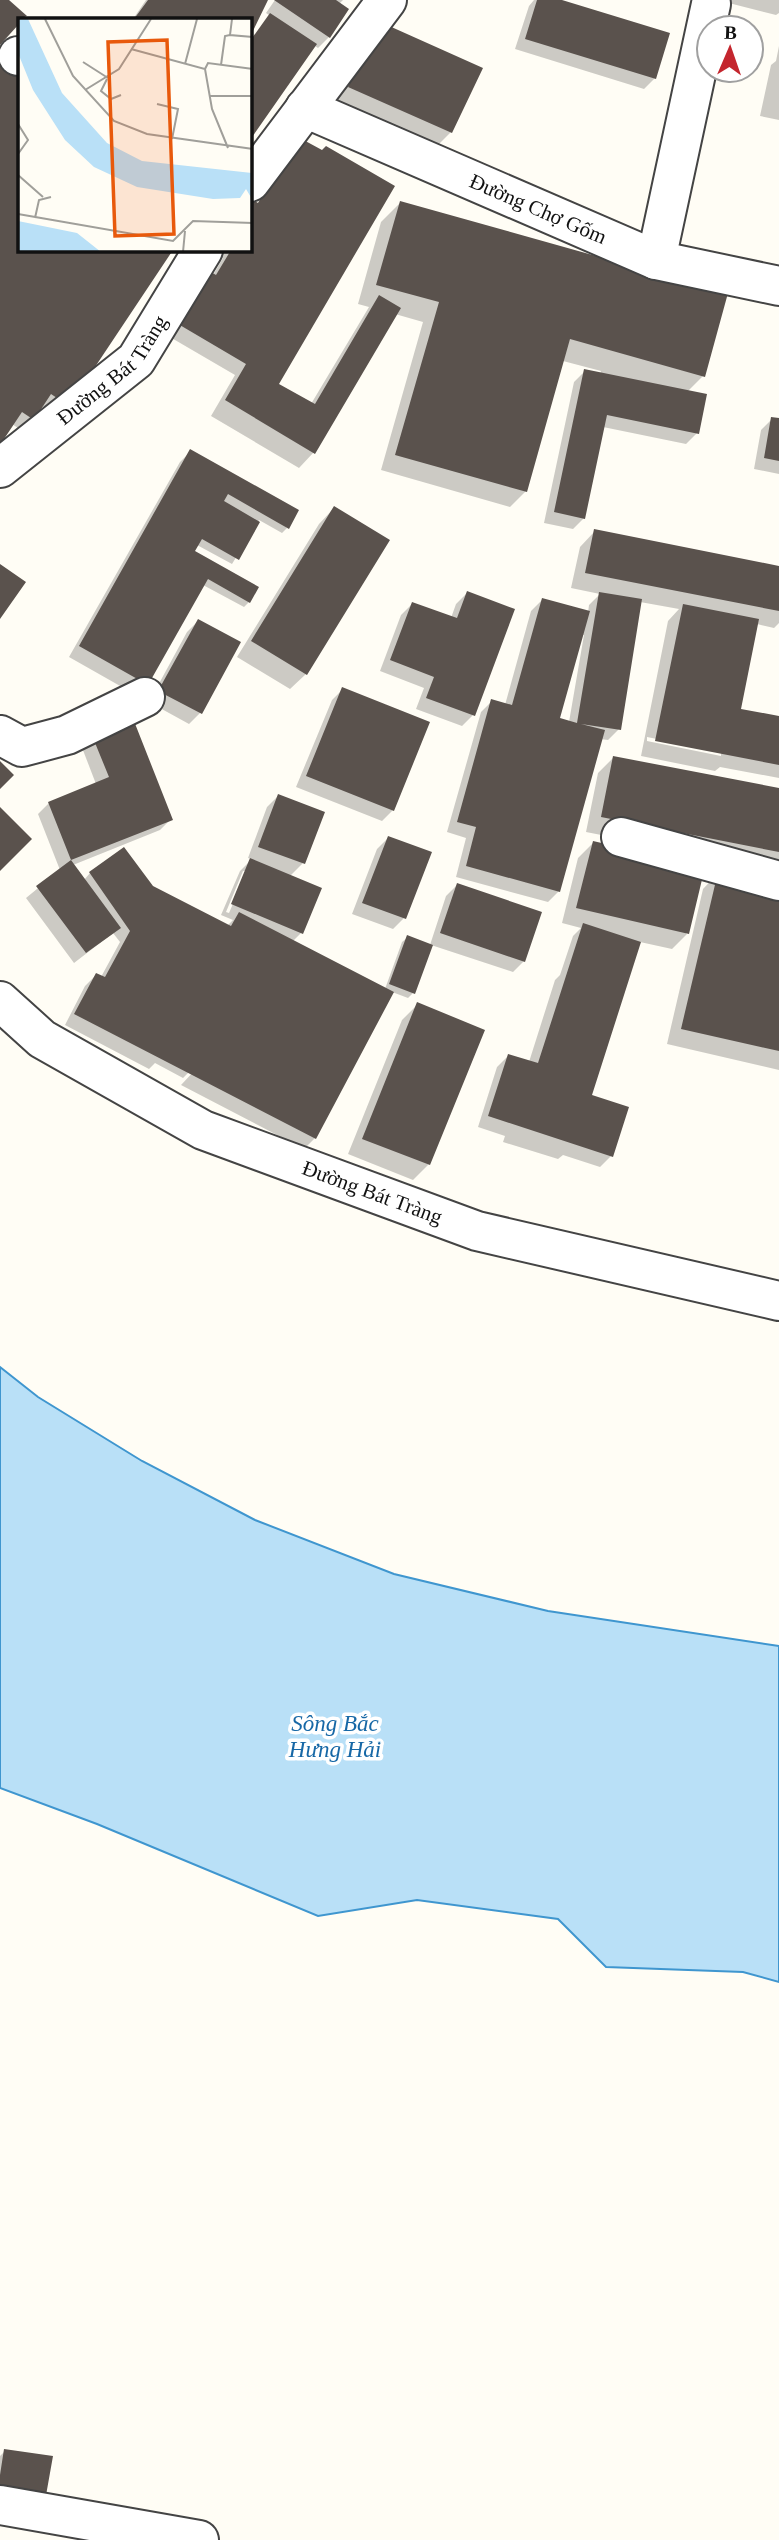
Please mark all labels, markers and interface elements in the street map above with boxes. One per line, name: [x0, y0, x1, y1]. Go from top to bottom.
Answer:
north arrow: [695, 14, 765, 84]
inset map: [18, 18, 252, 252]
text: B: [724, 22, 738, 43]
street label: Đường Chợ Gốm: [466, 169, 610, 249]
street label: Đường Bát Tràng: [52, 311, 173, 430]
street label: Đường Bát Tràng: [299, 1156, 446, 1229]
water label: Sông Bắc Hưng Hải: [288, 1711, 381, 1762]

